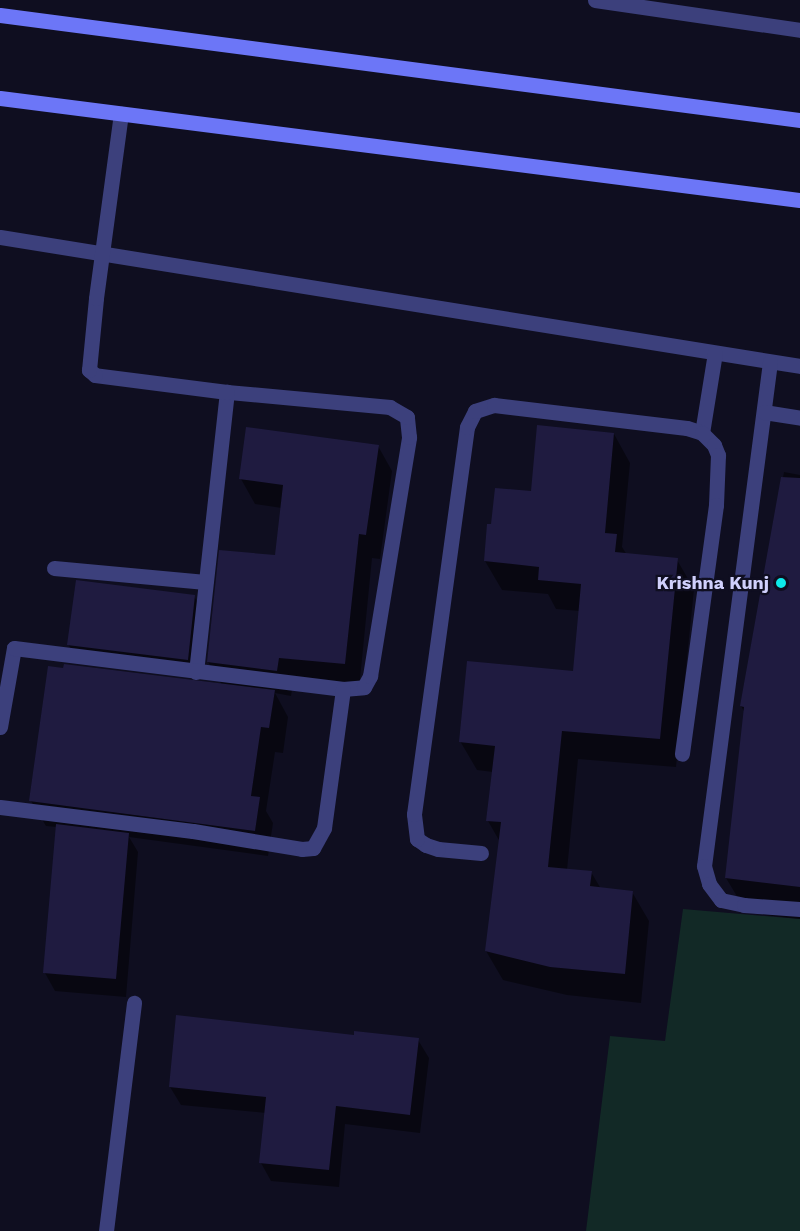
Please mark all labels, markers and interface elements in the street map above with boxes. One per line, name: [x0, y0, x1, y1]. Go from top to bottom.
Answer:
place label: Krishna Kunj: [656, 572, 769, 594]
marker: Krishna Kunj: [774, 576, 788, 590]

